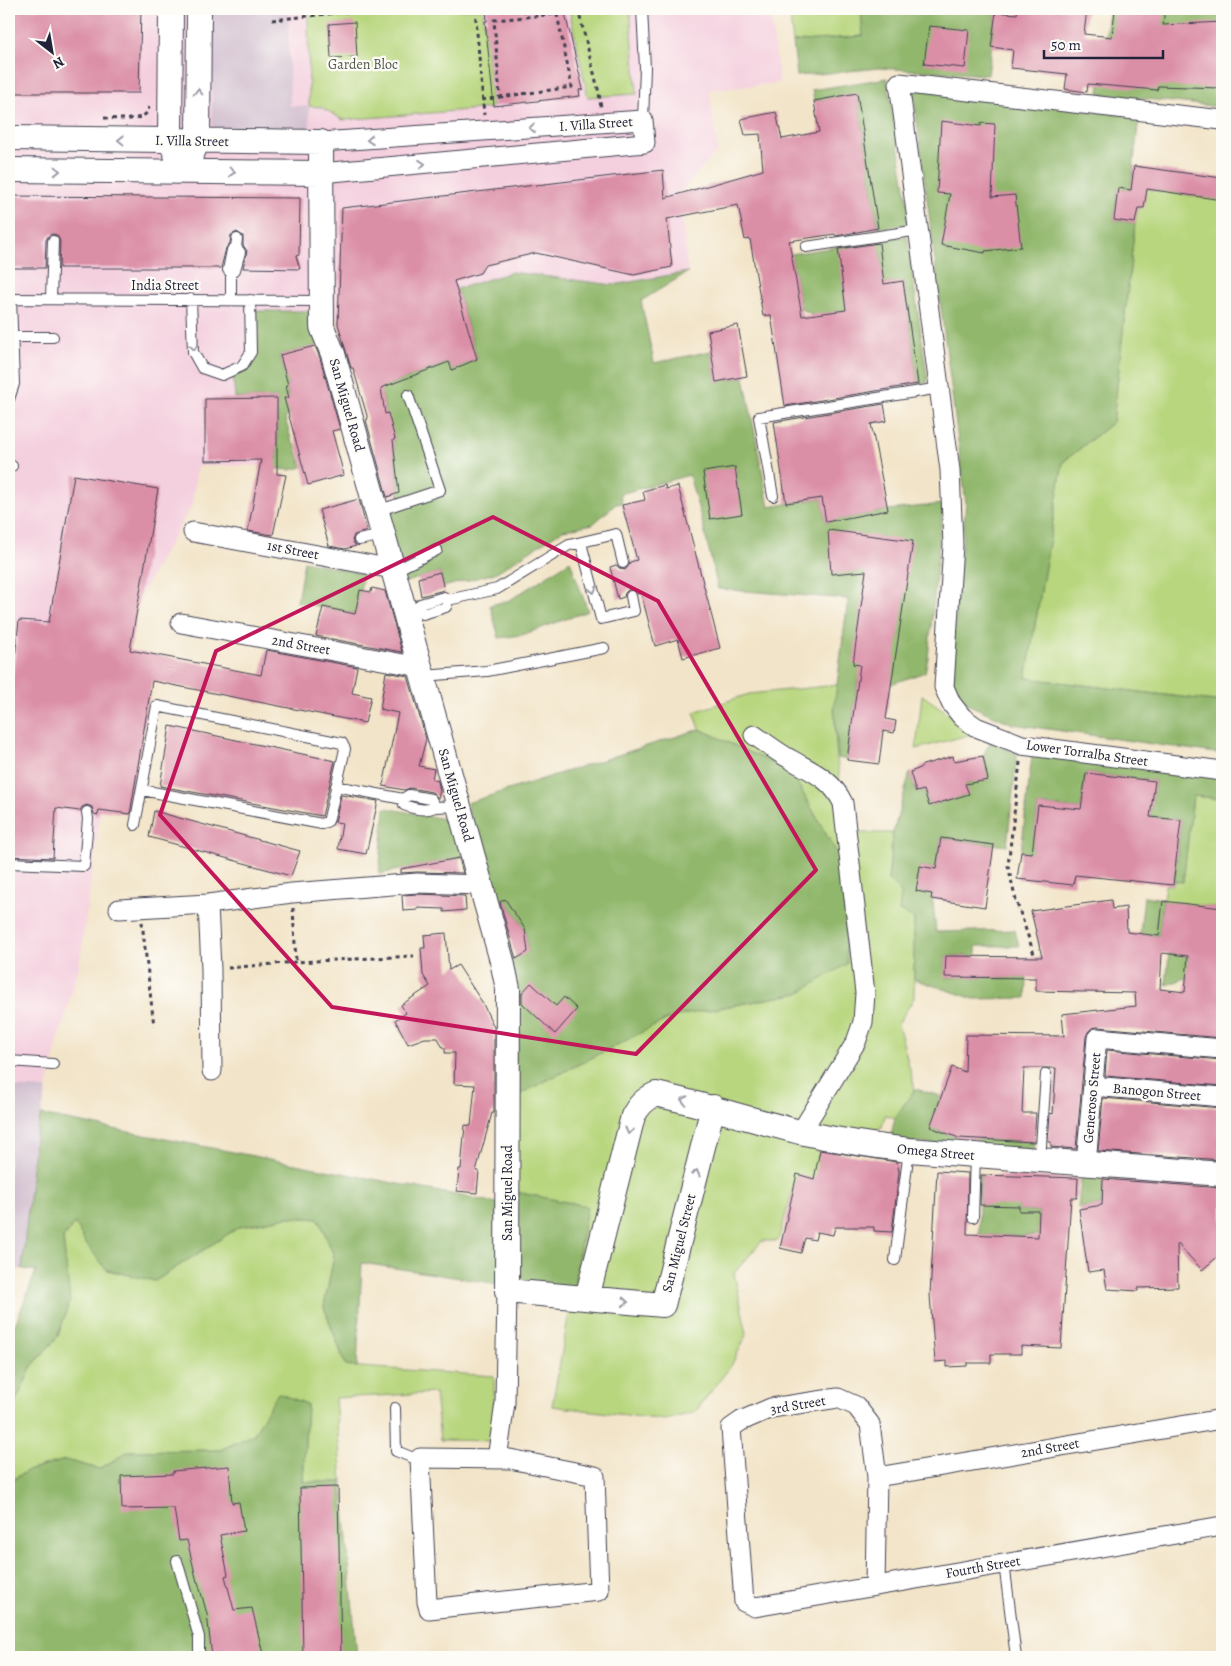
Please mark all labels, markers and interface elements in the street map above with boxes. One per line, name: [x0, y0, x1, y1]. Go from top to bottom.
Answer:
north arrow: [28, 28, 78, 78]
scale bar: [1044, 28, 1162, 60]
text: 50 m: [1051, 35, 1081, 55]
text: N: [49, 52, 68, 73]
park label: Garden Bloc: [328, 55, 398, 74]
one-way arrow: [193, 88, 203, 96]
street label: I. Villa Street: [558, 112, 634, 136]
one-way arrow: [528, 123, 536, 134]
street label: I. Villa Street: [155, 131, 229, 151]
one-way arrow: [366, 134, 374, 145]
one-way arrow: [117, 135, 124, 145]
one-way arrow: [418, 159, 426, 170]
one-way arrow: [54, 165, 62, 176]
one-way arrow: [229, 167, 237, 177]
street label: India Street: [131, 276, 199, 295]
one-way arrow: [188, 343, 198, 352]
street label: San Miguel Road: [325, 356, 369, 454]
street label: 1st Street: [266, 536, 321, 564]
one-way arrow: [587, 586, 598, 595]
street label: 2nd Street: [270, 631, 332, 660]
street label: Lower Torralba Street: [1025, 735, 1150, 771]
street label: San Miguel Road: [434, 746, 478, 844]
street label: Generoso Street: [1079, 1051, 1105, 1144]
street label: Banogon Street: [1112, 1079, 1202, 1105]
one-way arrow: [680, 1095, 689, 1106]
one-way arrow: [624, 1127, 635, 1136]
street label: Omega Street: [896, 1139, 976, 1165]
street label: San Miguel Road: [498, 1145, 517, 1241]
one-way arrow: [690, 1169, 701, 1178]
street label: San Miguel Street: [658, 1191, 701, 1294]
one-way arrow: [621, 1296, 629, 1307]
street label: 3rd Street: [769, 1391, 827, 1419]
street label: 2nd Street: [1019, 1433, 1081, 1462]
street label: Fourth Street: [944, 1551, 1022, 1583]

